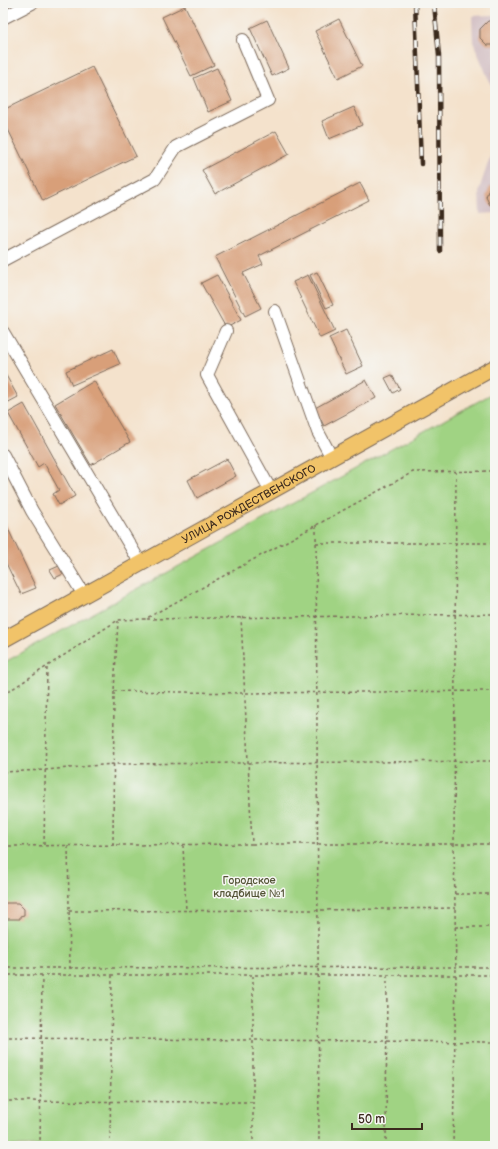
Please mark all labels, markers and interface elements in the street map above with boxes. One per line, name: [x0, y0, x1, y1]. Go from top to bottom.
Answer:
street label: УЛИЦА РОЖДЕСТВЕНСКОГО: [180, 462, 318, 546]
park label: Городское кладбище №1: [213, 874, 285, 900]
scale bar: [352, 1105, 422, 1131]
text: 50 m: [358, 1112, 385, 1127]

